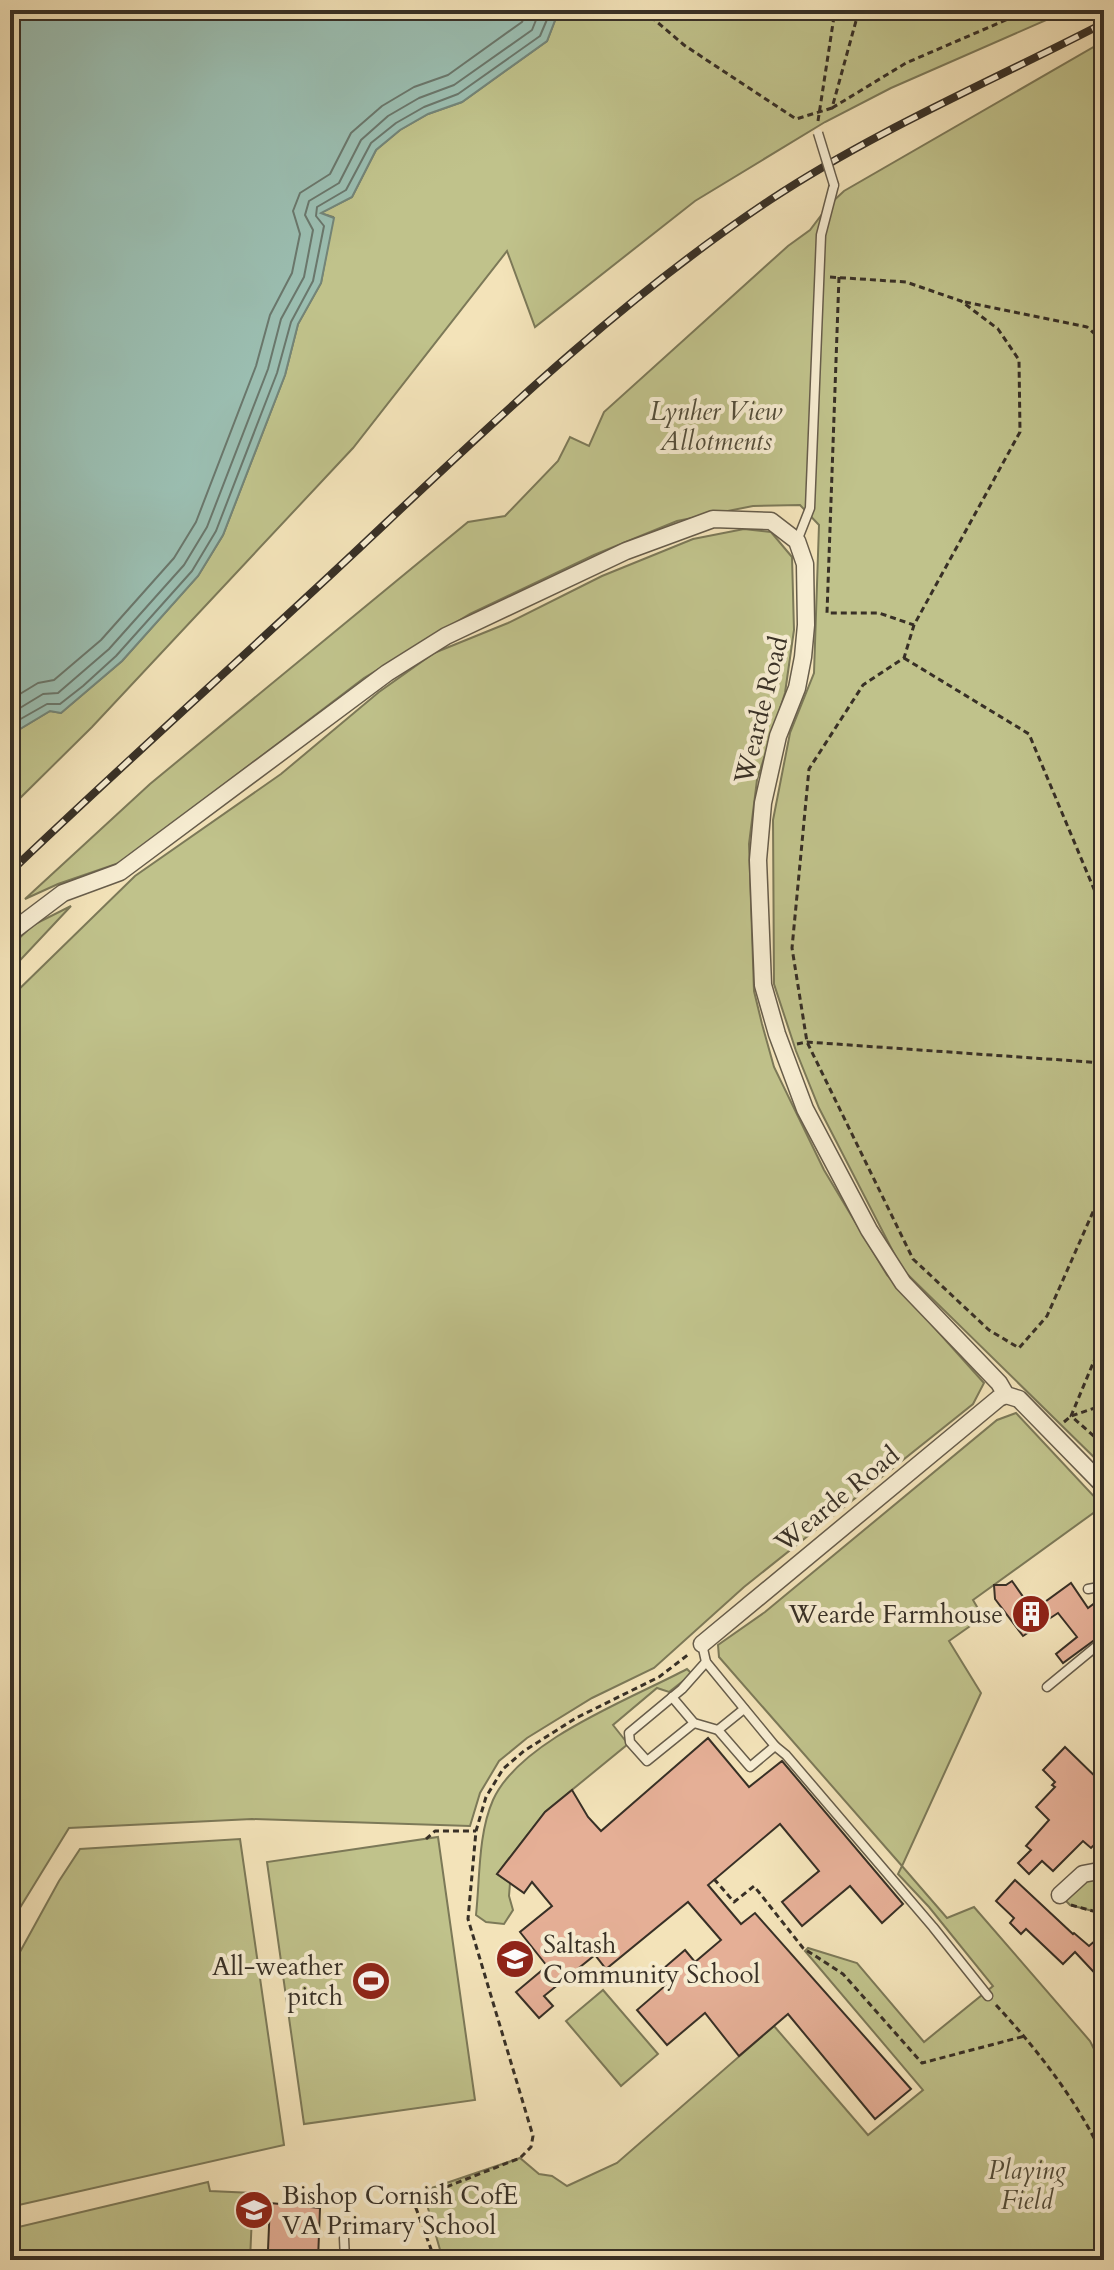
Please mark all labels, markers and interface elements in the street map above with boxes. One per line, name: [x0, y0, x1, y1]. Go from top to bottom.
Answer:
park label: Lynher View Allotments: [650, 394, 783, 459]
street label: Wearde Road: [726, 632, 796, 788]
street label: Wearde Road: [767, 1438, 907, 1561]
building icon: Wearde Farmhouse: [1010, 1593, 1052, 1635]
place label: Wearde Farmhouse: [788, 1597, 1003, 1632]
place label: Saltash Community School: [543, 1927, 760, 1992]
school or university icon: Saltash Community School: [494, 1938, 536, 1980]
place label: All-weather pitch: [212, 1949, 344, 2014]
sports icon: All-weather pitch: [350, 1960, 392, 2002]
park label: Playing Field: [988, 2153, 1066, 2218]
place label: Bishop Cornish CofE VA Primary School: [282, 2178, 518, 2243]
school or university icon: Bishop Cornish CofE VA Primary School: [233, 2189, 275, 2231]

